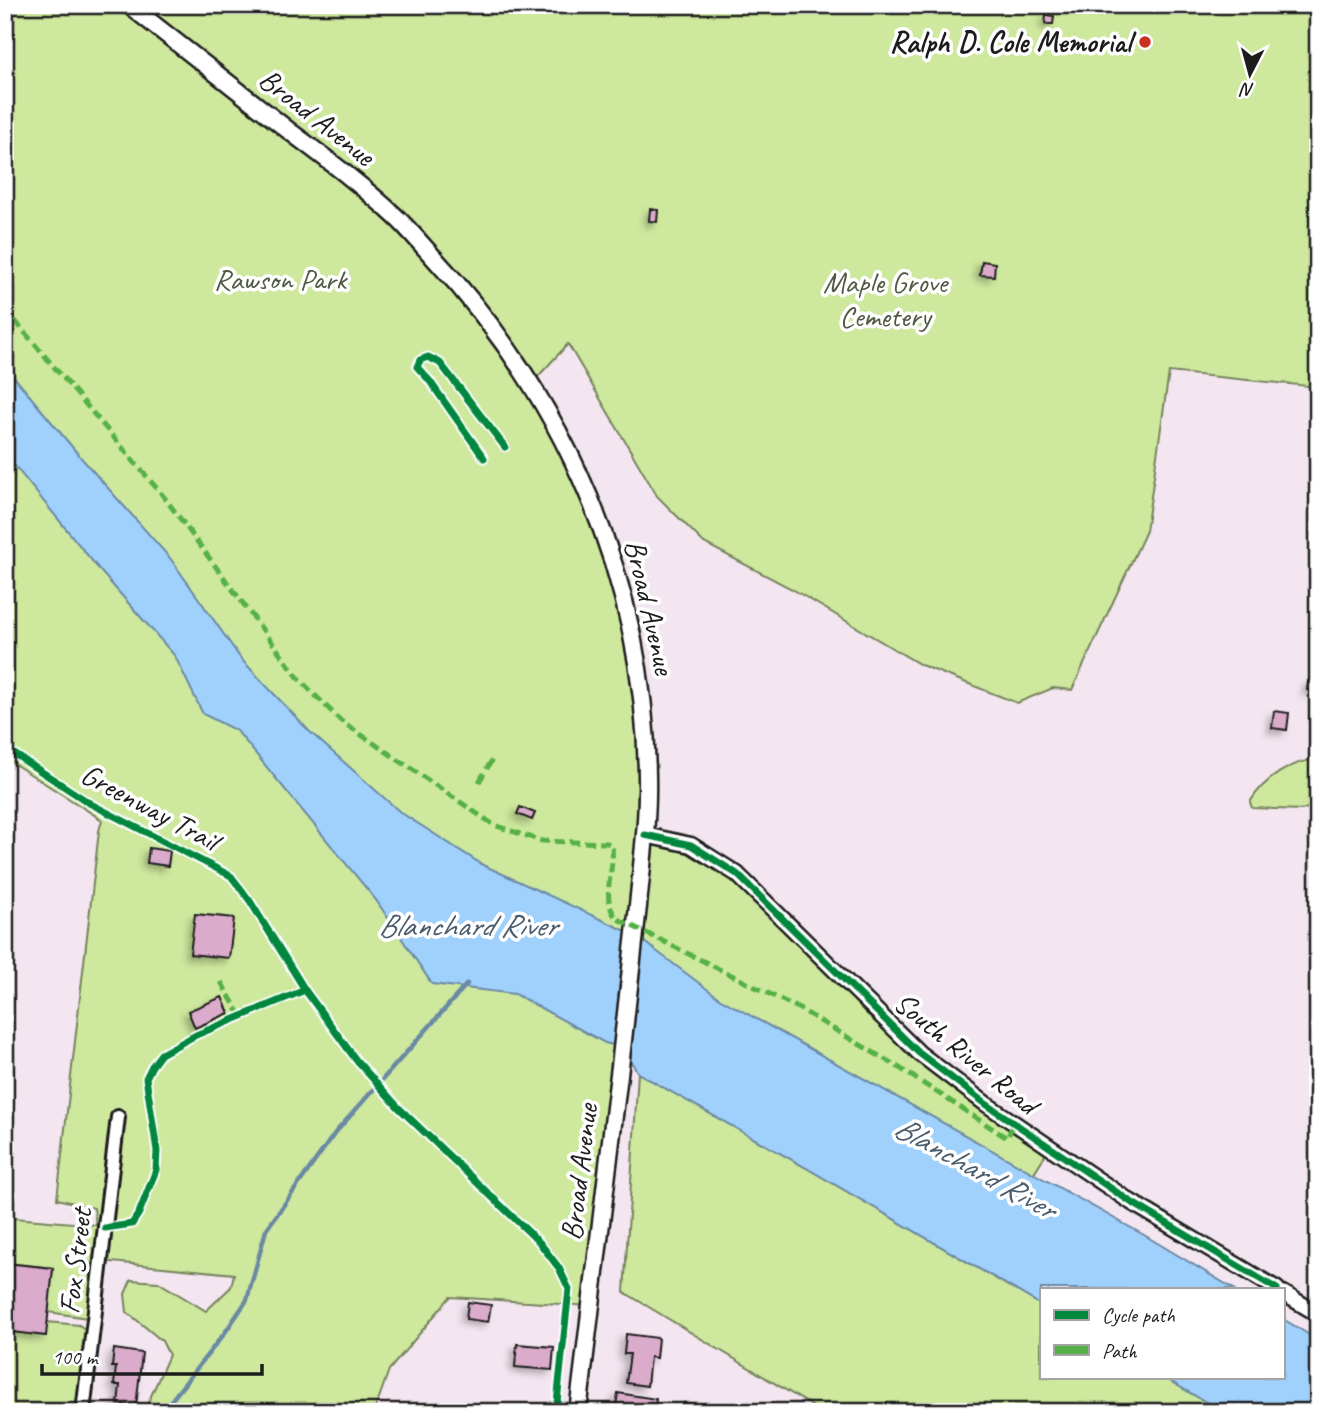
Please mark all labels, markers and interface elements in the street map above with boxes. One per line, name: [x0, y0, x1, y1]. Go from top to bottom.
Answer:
place label: Ralph D. Cole Memorial: [889, 23, 1137, 61]
marker: Ralph D. Cole Memorial: [1137, 34, 1153, 50]
north arrow: [1214, 38, 1284, 108]
street label: Broad Avenue: [251, 60, 384, 175]
text: N: [1238, 77, 1255, 102]
park label: Rawson Park: [214, 260, 348, 298]
park label: Maple Grove Cemetery: [823, 263, 949, 335]
street label: Broad Avenue: [616, 536, 684, 680]
street label: Greenway Trail: [75, 755, 230, 861]
water label: Blanchard River: [378, 905, 560, 946]
street label: South River Road: [886, 983, 1049, 1125]
street label: Broad Avenue: [552, 1100, 606, 1242]
water label: Blanchard River: [887, 1106, 1066, 1231]
street label: Fox Street: [50, 1203, 101, 1316]
legend: [1040, 1288, 1284, 1378]
text: Cycle path: [1102, 1302, 1175, 1328]
scale bar: [42, 1333, 262, 1377]
text: Path: [1102, 1338, 1138, 1364]
text: 100 m: [52, 1344, 99, 1370]

